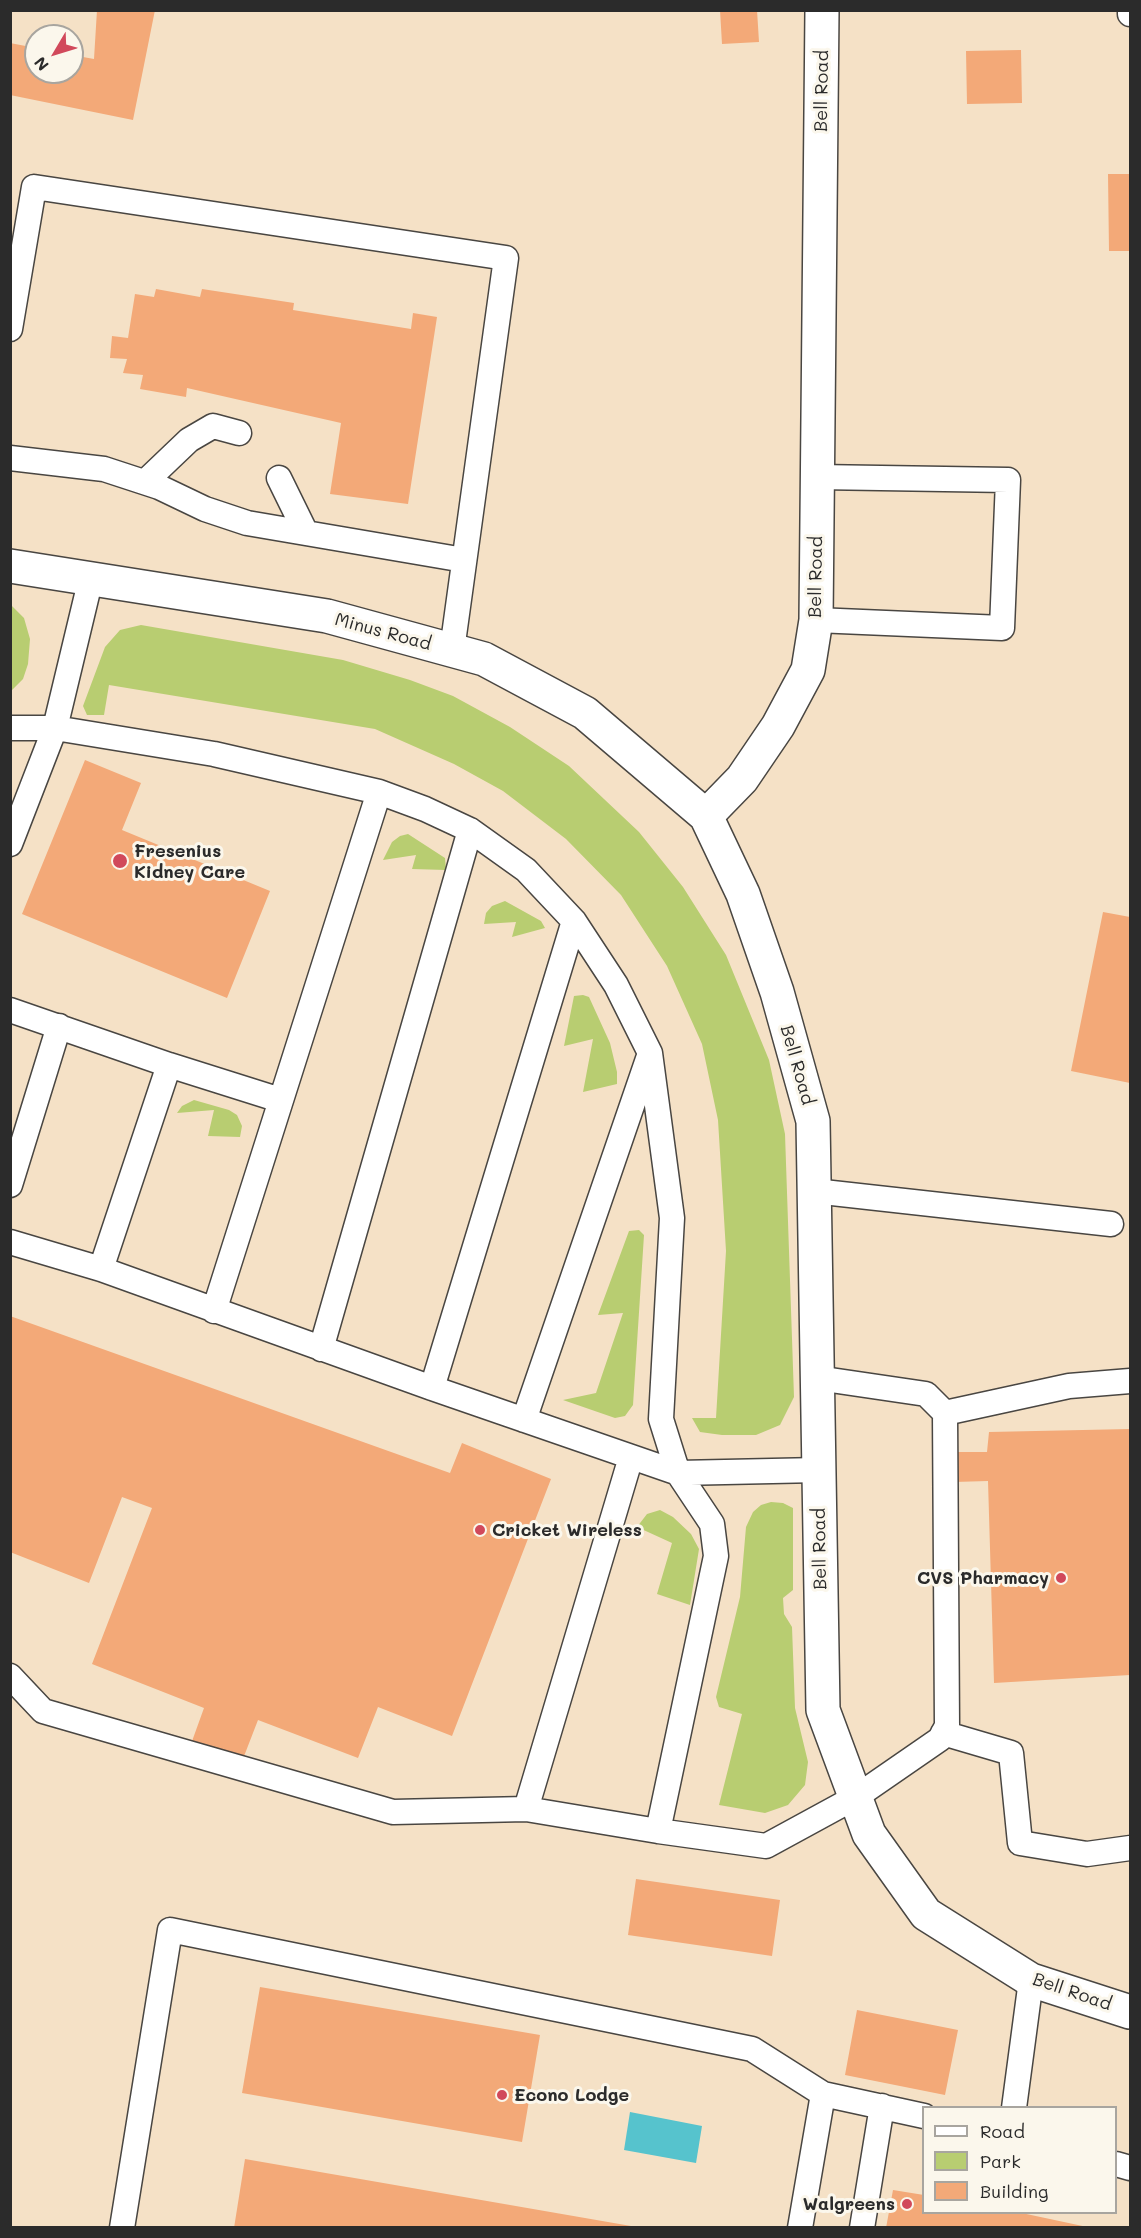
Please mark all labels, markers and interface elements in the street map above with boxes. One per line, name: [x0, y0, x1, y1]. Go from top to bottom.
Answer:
north arrow: [24, 24, 84, 84]
street label: Bell Road: [810, 50, 834, 132]
text: N: [29, 53, 53, 75]
street label: Bell Road: [804, 536, 828, 618]
street label: Minus Road: [332, 609, 434, 655]
place label: Fresenius Kidney Care: [134, 840, 245, 882]
marker: Fresenius Kidney Care: [111, 852, 129, 870]
street label: Bell Road: [775, 1023, 819, 1107]
street label: Bell Road: [808, 1508, 832, 1590]
place label: Cricket Wireless: [492, 1519, 642, 1541]
marker: Cricket Wireless: [473, 1523, 487, 1537]
place label: CVS Pharmacy: [917, 1567, 1049, 1589]
marker: CVS Pharmacy: [1054, 1571, 1068, 1585]
street label: Bell Road: [1030, 1968, 1114, 2016]
place label: Econo Lodge: [514, 2084, 629, 2106]
marker: Econo Lodge: [495, 2088, 509, 2102]
legend: [922, 2106, 1117, 2214]
text: Road: [980, 2119, 1025, 2143]
text: Park: [980, 2149, 1021, 2173]
text: Building: [980, 2179, 1048, 2203]
place label: Walgreens: [803, 2193, 895, 2215]
marker: Walgreens: [900, 2197, 914, 2211]

